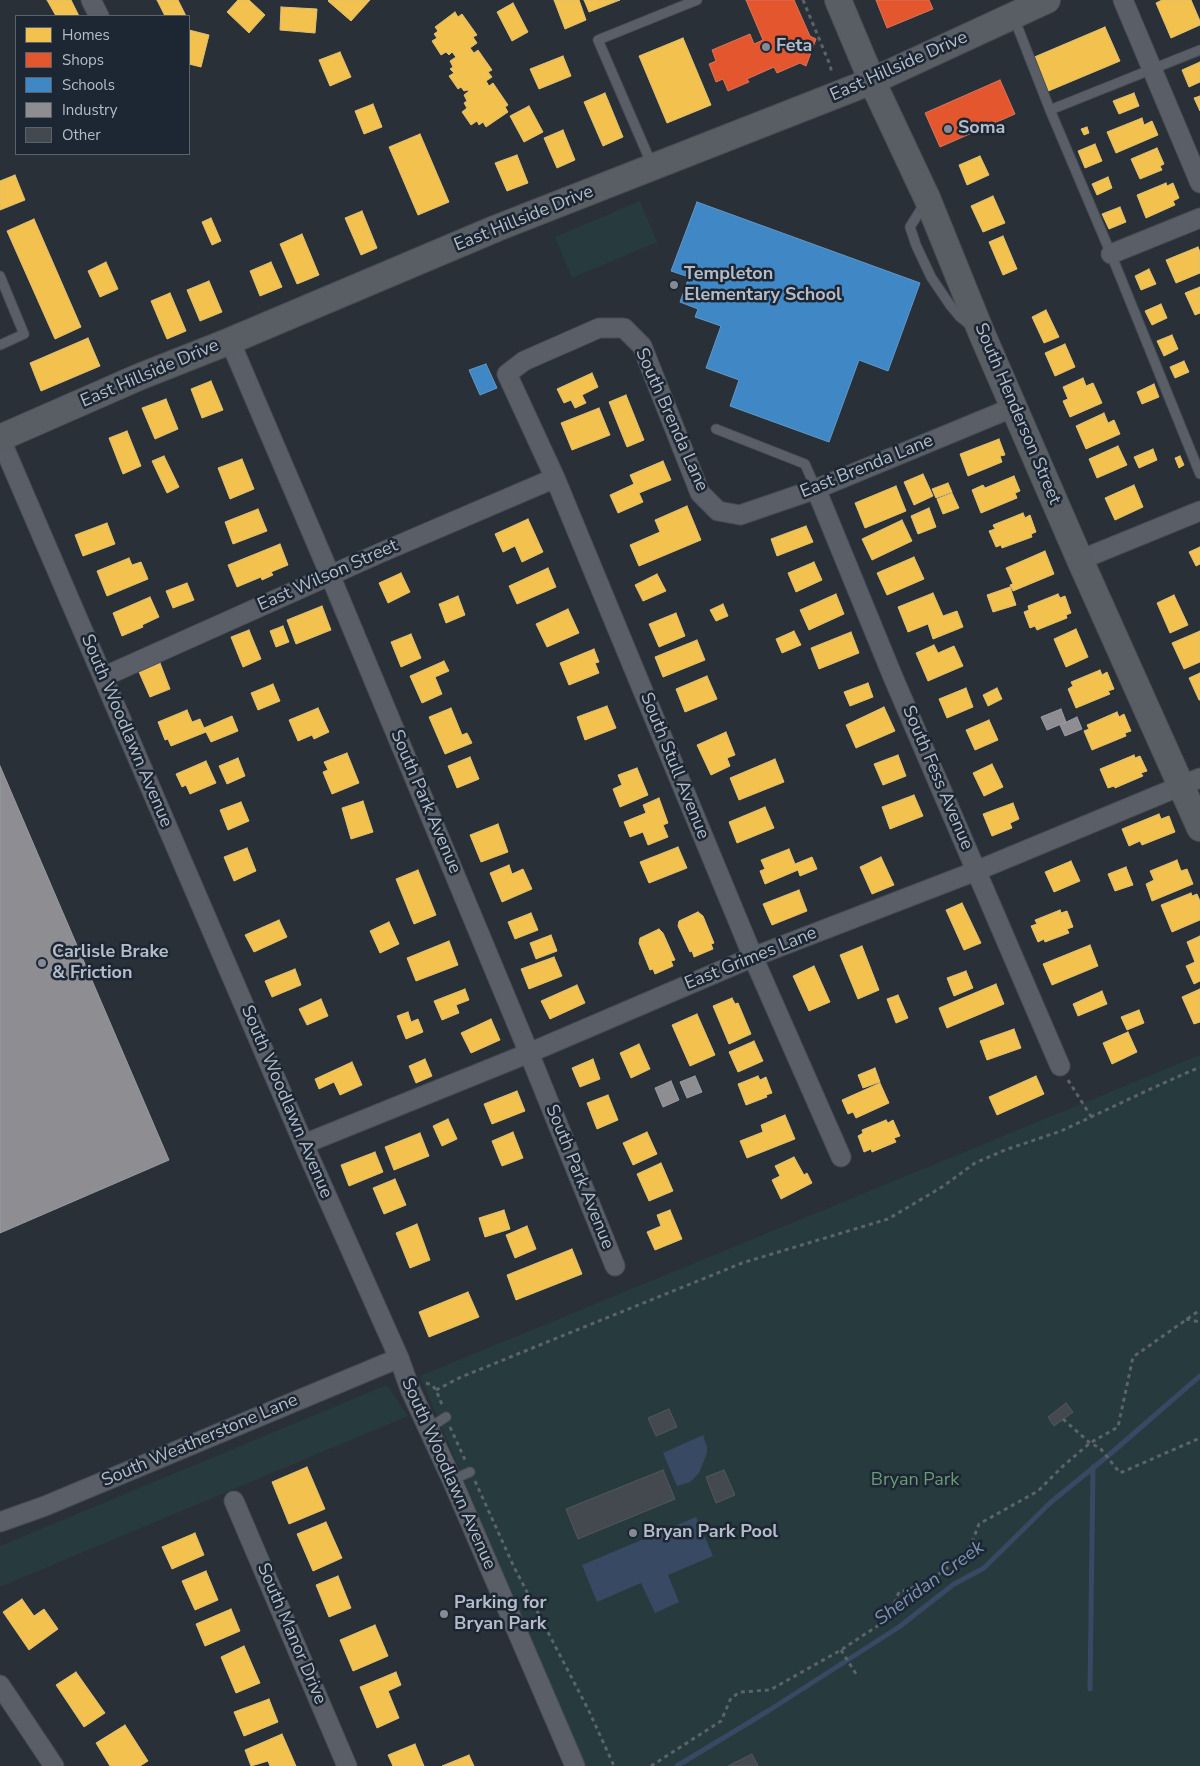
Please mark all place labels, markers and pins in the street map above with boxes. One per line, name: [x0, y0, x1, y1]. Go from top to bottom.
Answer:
place label: Feta: [776, 36, 812, 58]
marker: Feta: [760, 41, 772, 53]
place label: Soma: [958, 118, 1005, 140]
marker: Soma: [942, 123, 954, 135]
place label: Templeton Elementary School: [684, 264, 842, 306]
marker: Templeton Elementary School: [668, 279, 680, 291]
place label: Carlisle Brake & Friction: [52, 942, 169, 984]
marker: Carlisle Brake & Friction: [36, 957, 48, 969]
place label: Bryan Park Pool: [643, 1522, 778, 1544]
marker: Bryan Park Pool: [627, 1527, 639, 1539]
place label: Parking for Bryan Park: [454, 1593, 546, 1636]
marker: Parking for Bryan Park: [438, 1608, 450, 1620]

